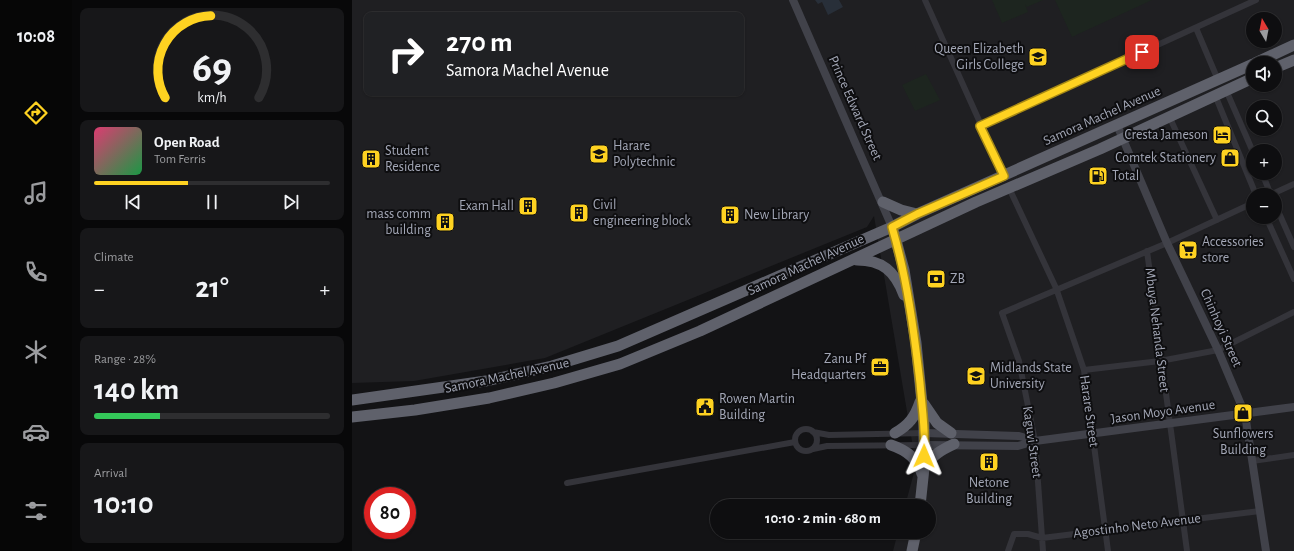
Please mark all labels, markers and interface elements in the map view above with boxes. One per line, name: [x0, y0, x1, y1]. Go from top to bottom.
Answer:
north arrow: [1246, 12, 1282, 48]
map controls: [1246, 12, 1282, 224]
text: 10:08: [17, 28, 55, 46]
icon: right: [380, 28, 432, 80]
text: 270 m: [446, 29, 513, 57]
pin: [1125, 35, 1159, 69]
icon: arrive: [1131, 41, 1153, 63]
place label: Queen Elizabeth Girls College: [934, 42, 1024, 72]
school or university icon: Queen Elizabeth Girls College: [1027, 46, 1049, 68]
text: 69: [192, 48, 232, 89]
street label: Prince Edward Street: [826, 54, 885, 163]
button: sound: [1246, 56, 1282, 92]
text: Samora Machel Avenue: [446, 62, 609, 80]
street label: Samora Machel Avenue: [1041, 84, 1163, 148]
text: km/h: [197, 91, 227, 105]
icon: directions: [22, 99, 50, 127]
button: search: [1246, 100, 1282, 136]
hotel icon: Cresta Jameson: [1211, 124, 1233, 146]
place label: Cresta Jameson: [1124, 128, 1208, 142]
text: Open Road: [154, 135, 220, 150]
place label: Harare Polytechnic: [613, 139, 676, 169]
school or university icon: Harare Polytechnic: [588, 143, 610, 165]
place label: Student Residence: [385, 144, 440, 174]
button: +: [1246, 144, 1282, 180]
shop icon: Comtek Stationery: [1219, 147, 1241, 169]
building icon: Student Residence: [360, 148, 382, 170]
place label: Comtek Stationery: [1115, 151, 1216, 165]
text: Tom Ferris: [154, 153, 206, 166]
fuel station icon: Total: [1087, 165, 1109, 187]
place label: Total: [1112, 169, 1139, 183]
icon: music: [22, 179, 50, 207]
button: −: [1246, 188, 1282, 224]
icon: previous: [122, 191, 144, 213]
icon: pause: [201, 191, 223, 213]
icon: next: [280, 191, 302, 213]
building icon: Exam Hall: [517, 195, 539, 217]
place label: Civil engineering block: [593, 198, 691, 228]
place label: Exam Hall: [459, 199, 514, 213]
building icon: Civil engineering block: [568, 202, 590, 224]
building icon: New Library: [719, 204, 741, 226]
place label: mass comm building: [366, 207, 431, 237]
place label: New Library: [744, 208, 809, 222]
building icon: mass comm building: [434, 211, 456, 233]
street label: Samora Machel Avenue: [746, 232, 866, 298]
place label: Accessories store: [1202, 235, 1264, 265]
supermarket icon: Accessories store: [1177, 239, 1199, 261]
text: Climate: [94, 251, 133, 264]
icon: phone: [22, 258, 50, 286]
street label: Mbuya Nehanda Street: [1142, 267, 1172, 394]
bank icon: ZB: [925, 268, 947, 290]
place label: ZB: [950, 272, 965, 286]
text: 21°: [195, 273, 229, 303]
text: −: [94, 278, 105, 300]
text: +: [319, 278, 330, 300]
street label: Chinhoyi Street: [1198, 287, 1245, 370]
icon: climate: [22, 338, 50, 366]
place label: Zanu Pf Headquarters: [791, 352, 867, 382]
text: Range · 28%: [94, 353, 156, 366]
street label: Samora Machel Avenue: [444, 356, 570, 396]
office icon: Zanu Pf Headquarters: [869, 356, 891, 378]
place label: Midlands State University: [990, 361, 1072, 391]
school or university icon: Midlands State University: [965, 365, 987, 387]
street label: Harare Street: [1077, 374, 1101, 448]
text: 140 km: [94, 375, 179, 405]
place label: Rowen Martin Building: [719, 392, 795, 422]
public building icon: Rowen Martin Building: [694, 396, 716, 418]
street label: Jason Moyo Avenue: [1110, 398, 1216, 426]
shop icon: Sunflowers Building: [1232, 402, 1254, 424]
street label: Kaguvi Street: [1020, 405, 1044, 479]
icon: car: [22, 418, 50, 446]
place label: Sunflowers Building: [1213, 427, 1273, 457]
position arrow: [903, 435, 945, 477]
building icon: Netone Building: [978, 451, 1000, 473]
text: Arrival: [94, 467, 127, 480]
place label: Netone Building: [966, 476, 1012, 506]
speed limit sign: 80: [364, 487, 416, 539]
text: 10:10: [94, 489, 154, 519]
icon: filters: [22, 497, 50, 525]
text: 10:10 · 2 min · 680 m: [765, 511, 881, 526]
street label: Agostinho Neto Avenue: [1072, 511, 1202, 541]

